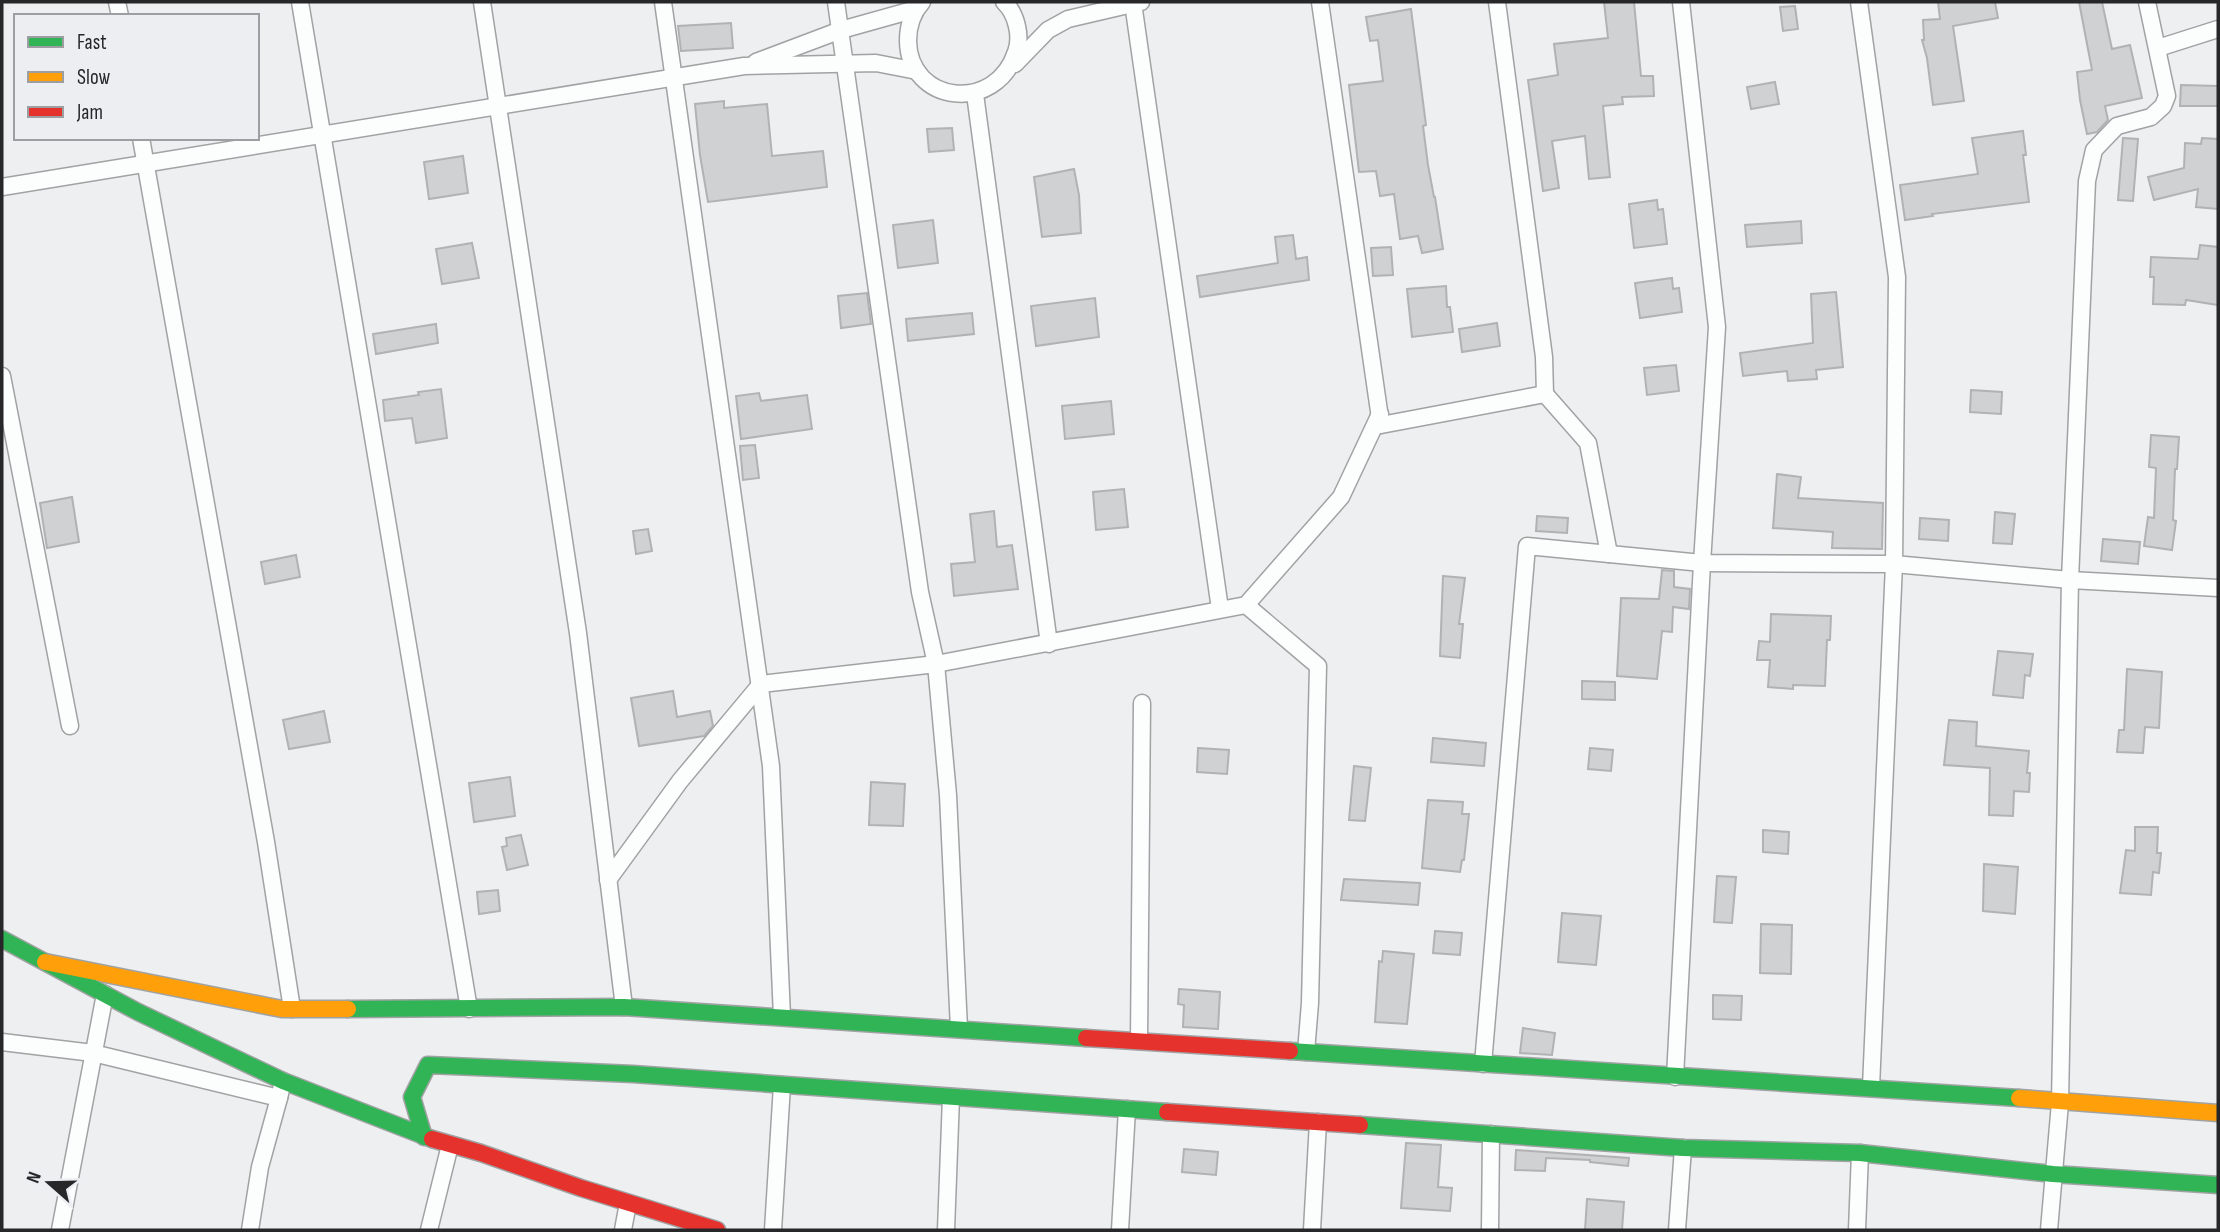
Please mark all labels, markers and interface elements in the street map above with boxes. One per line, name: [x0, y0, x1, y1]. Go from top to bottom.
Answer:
legend: [14, 14, 259, 140]
text: Fast: [77, 30, 107, 55]
text: Slow: [77, 65, 111, 90]
text: Jam: [76, 100, 103, 125]
north arrow: [14, 1148, 84, 1218]
text: N: [22, 1169, 47, 1186]

